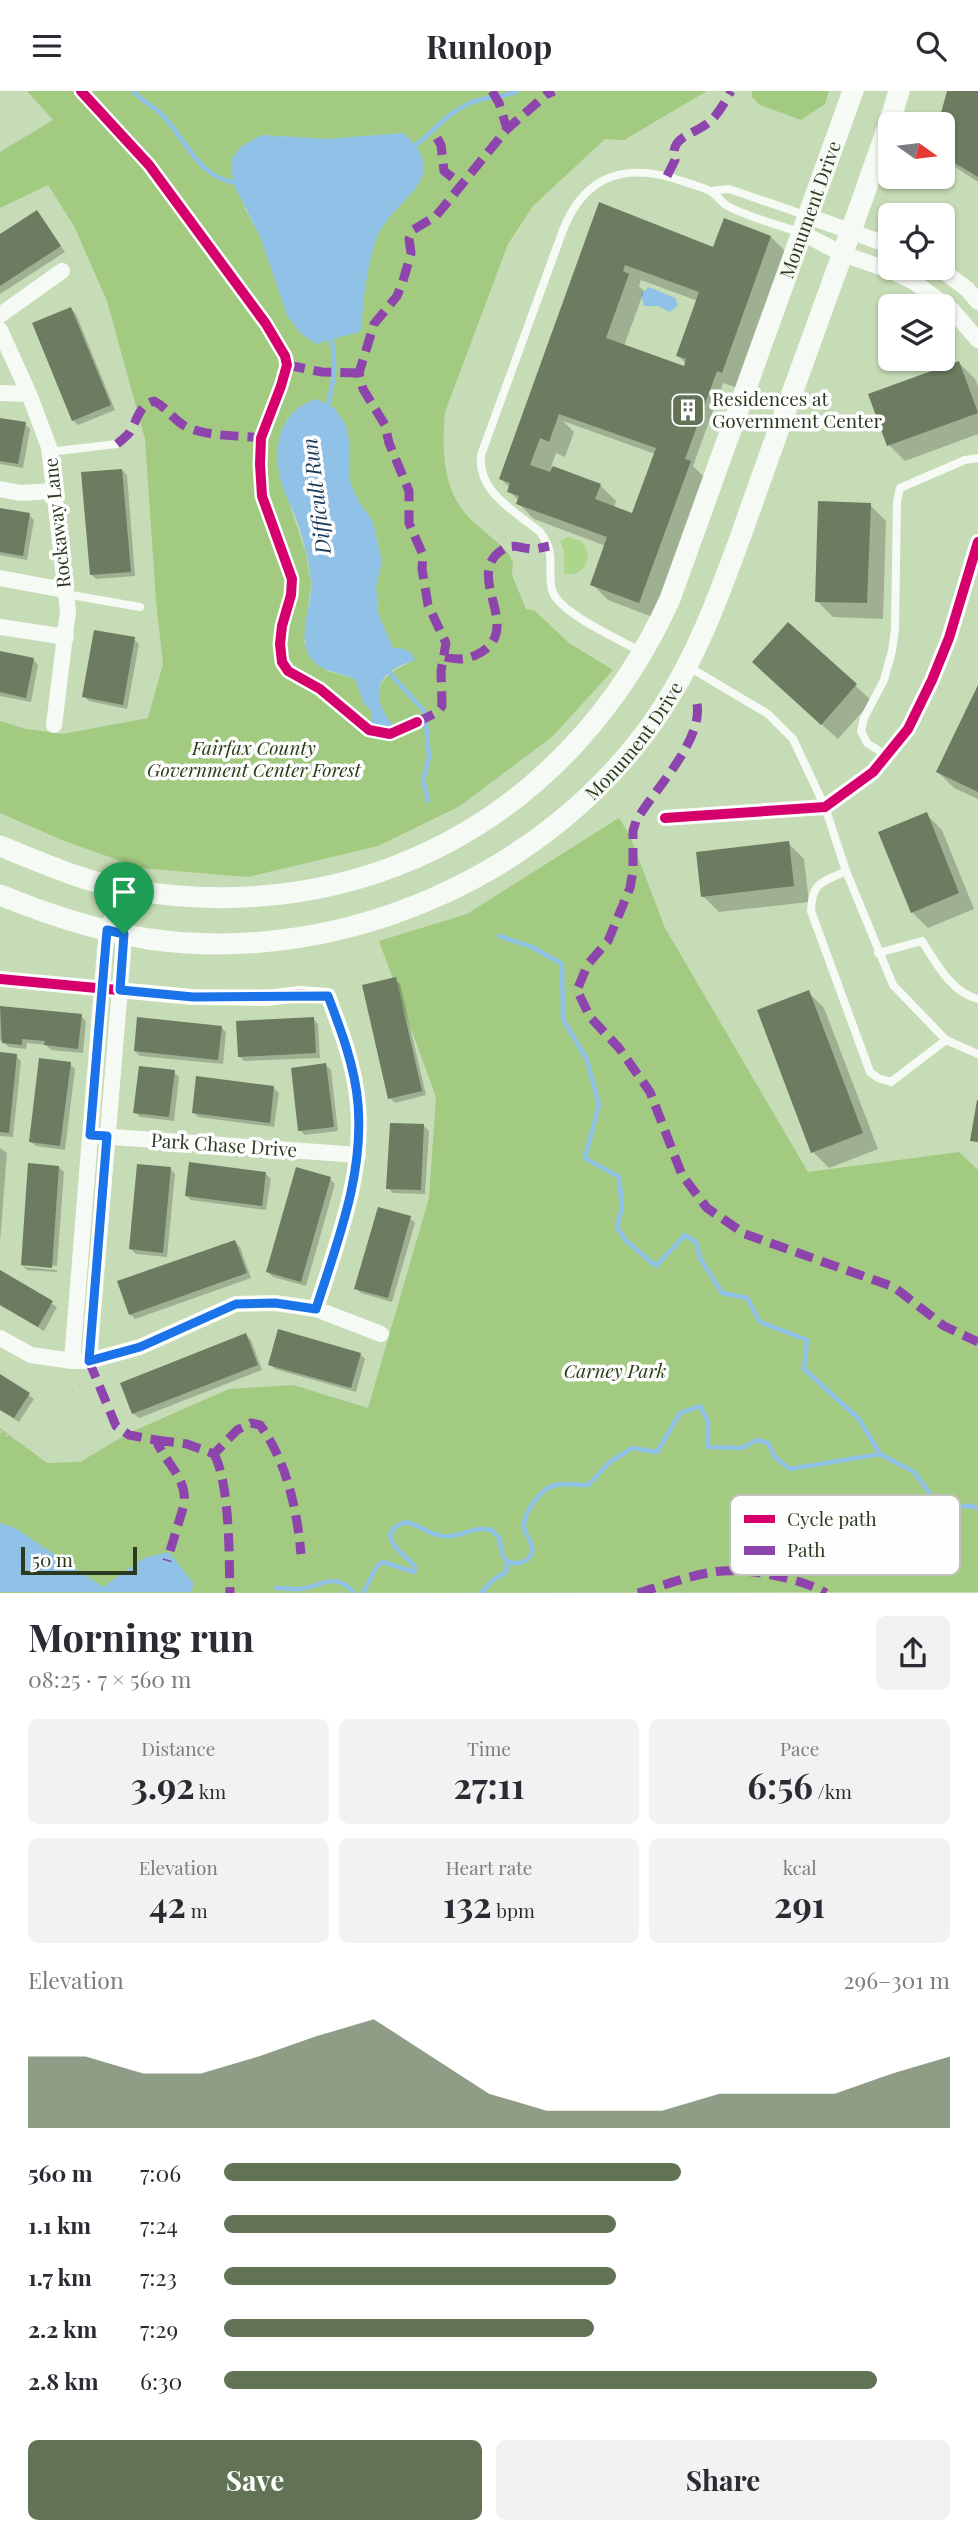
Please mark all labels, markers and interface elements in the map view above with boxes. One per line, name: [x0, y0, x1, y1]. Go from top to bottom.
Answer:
text: Runloop: [426, 24, 552, 67]
icon: menu: [28, 27, 66, 65]
icon: search: [912, 27, 950, 65]
north arrow: [878, 112, 956, 189]
map controls: [878, 112, 955, 371]
street label: Monument Drive: [773, 137, 846, 282]
button: locate: [878, 203, 955, 280]
button: layers: [878, 294, 955, 371]
place label: Residences at Government Center: [712, 385, 883, 433]
building icon: Residences at Government Center: [669, 391, 707, 429]
water label: Difficult Run: [294, 437, 336, 557]
street label: Rockaway Lane: [36, 457, 76, 590]
street label: Monument Drive: [579, 676, 688, 805]
park label: Fairfax County Government Center Forest: [147, 734, 363, 782]
pin: [94, 862, 154, 934]
icon: arrive: [105, 873, 143, 911]
street label: Park Chase Drive: [150, 1126, 298, 1162]
park label: Carney Park: [564, 1357, 667, 1383]
legend: [730, 1495, 960, 1575]
text: Cycle path: [787, 1505, 877, 1531]
text: Path: [787, 1536, 825, 1562]
scale bar: [21, 1543, 136, 1575]
text: 50 m: [32, 1546, 73, 1572]
text: Morning run: [28, 1611, 254, 1662]
button: share: [876, 1616, 950, 1690]
text: 08:25 · 7 × 560 m: [28, 1663, 191, 1694]
text: Distance: [141, 1735, 215, 1761]
text: Time: [467, 1735, 511, 1761]
text: Pace: [780, 1735, 819, 1761]
text: 3.92: [131, 1761, 195, 1808]
text: 27:11: [453, 1761, 525, 1808]
text: 6:56: [747, 1761, 813, 1808]
text: km: [195, 1778, 226, 1804]
text: /km: [813, 1778, 852, 1804]
text: Elevation: [139, 1854, 218, 1880]
text: Heart rate: [446, 1854, 532, 1880]
text: kcal: [783, 1854, 817, 1880]
text: 42: [149, 1880, 186, 1927]
text: 132: [443, 1880, 492, 1927]
text: 291: [774, 1880, 825, 1927]
text: m: [186, 1897, 208, 1923]
text: bpm: [492, 1897, 535, 1923]
text: Elevation: [28, 1964, 124, 1995]
text: 296–301 m: [843, 1964, 950, 1995]
text: 560 m: [28, 2157, 92, 2188]
text: 7:06: [140, 2157, 181, 2188]
text: 1.1 km: [28, 2209, 91, 2240]
text: 7:24: [140, 2209, 178, 2240]
text: 1.7 km: [28, 2261, 92, 2292]
text: 7:23: [140, 2261, 177, 2292]
text: 2.2 km: [28, 2313, 97, 2344]
text: 7:29: [140, 2313, 178, 2344]
text: 2.8 km: [28, 2365, 99, 2396]
text: 6:30: [140, 2365, 182, 2396]
button: Save: [28, 2440, 482, 2520]
button: Share: [496, 2440, 950, 2520]

